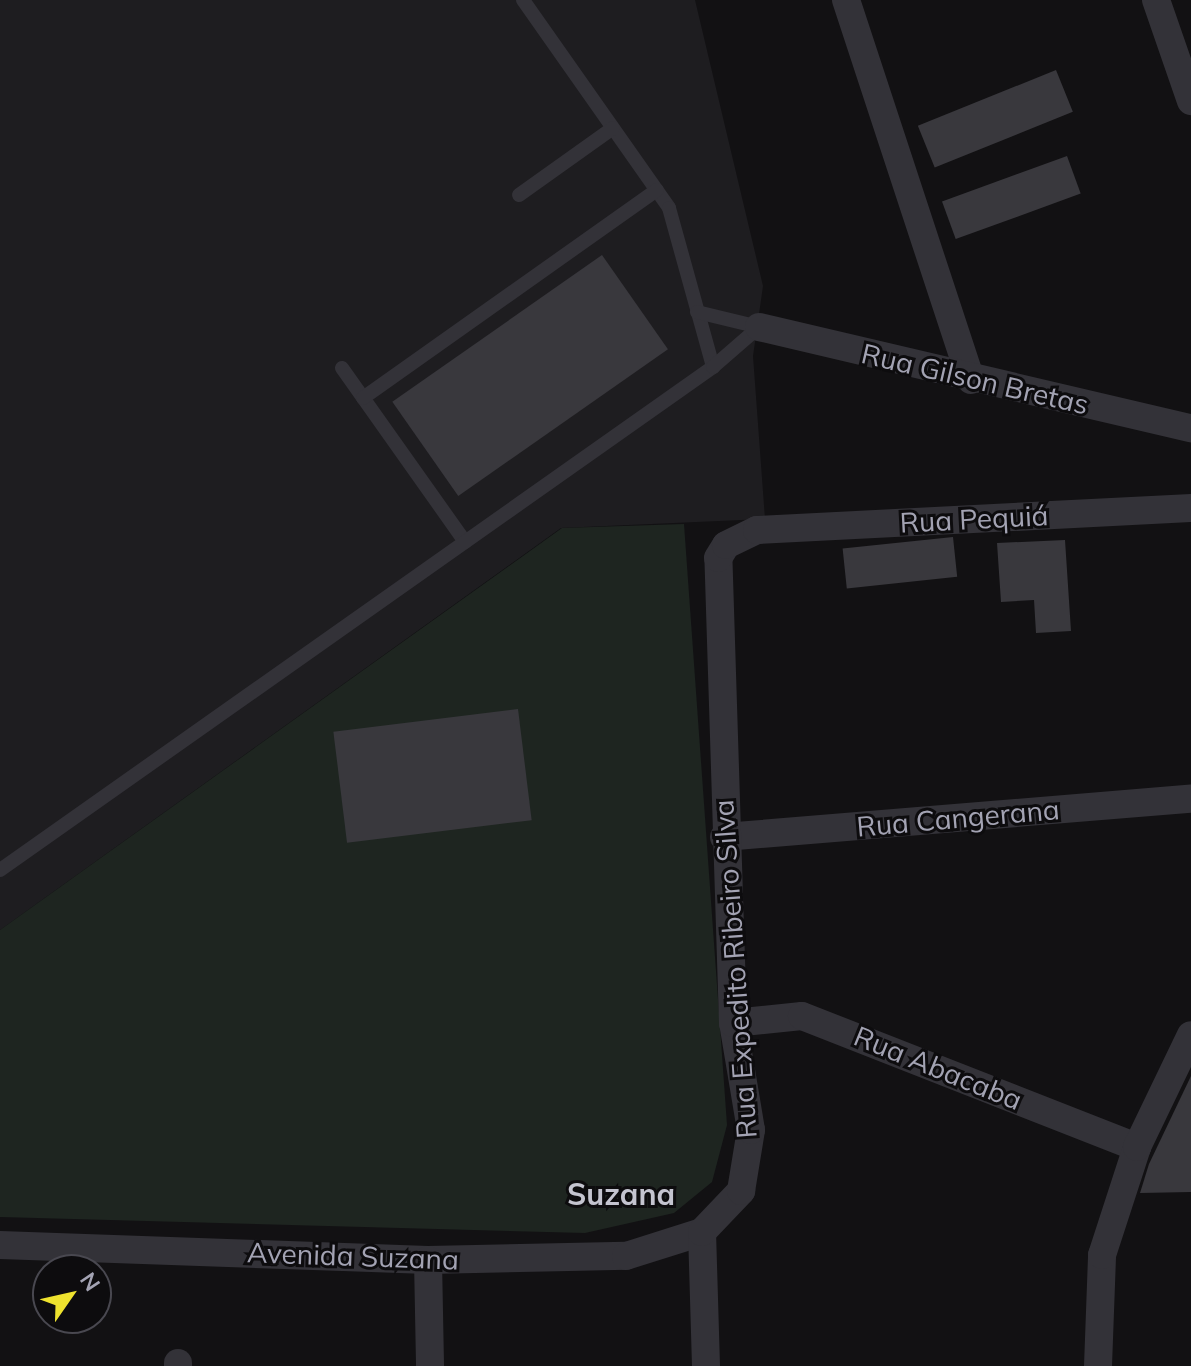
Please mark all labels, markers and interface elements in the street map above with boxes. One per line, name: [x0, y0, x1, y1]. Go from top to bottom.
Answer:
street label: Rua Gilson Bretas: [858, 337, 1092, 421]
street label: Rua Pequiá: [899, 498, 1049, 540]
street label: Rua Cangerana: [855, 792, 1061, 844]
street label: Rua Expedito Ribeiro Silva: [706, 798, 764, 1140]
street label: Rua Abacaba: [849, 1019, 1027, 1117]
district label: Suzana: [567, 1176, 675, 1212]
street label: Avenida Suzana: [247, 1236, 459, 1276]
north arrow: [32, 1254, 112, 1334]
text: N: [74, 1267, 106, 1296]

